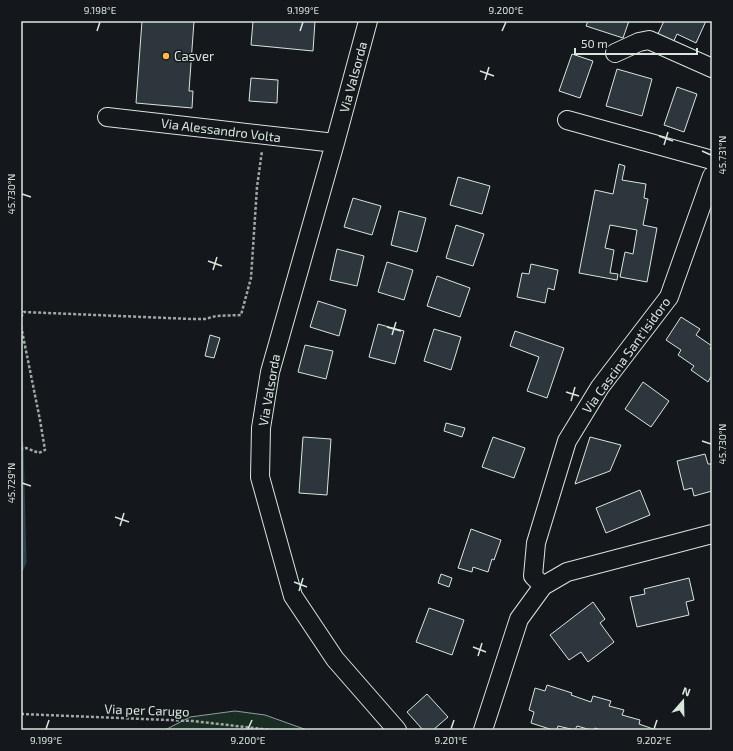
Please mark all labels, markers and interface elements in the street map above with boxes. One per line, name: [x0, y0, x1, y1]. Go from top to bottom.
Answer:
text: 9.198°E: [84, 4, 117, 16]
text: 9.199°E: [287, 4, 320, 16]
text: 9.200°E: [489, 4, 524, 16]
scale bar: [575, 30, 697, 56]
text: 50 m: [581, 36, 608, 50]
street label: Via Valsorda: [336, 40, 370, 114]
place label: Casver: [174, 48, 214, 64]
marker: Casver: [161, 51, 171, 61]
street label: Via Alessandro Volta: [160, 115, 282, 145]
text: 45.731°N: [716, 136, 728, 174]
text: 45.730°N: [5, 174, 17, 214]
street label: Via Cascina Sant'Isidoro: [578, 294, 674, 416]
street label: Via Valsorda: [255, 353, 283, 427]
text: 45.730°N: [716, 424, 728, 464]
text: 45.729°N: [5, 463, 17, 503]
north arrow: [663, 681, 703, 721]
text: N: [681, 684, 693, 699]
street label: Via per Carugo: [104, 701, 190, 719]
text: 9.199°E: [30, 734, 63, 746]
text: 9.200°E: [231, 734, 266, 746]
text: 9.201°E: [435, 734, 468, 746]
text: 9.202°E: [637, 734, 672, 746]

